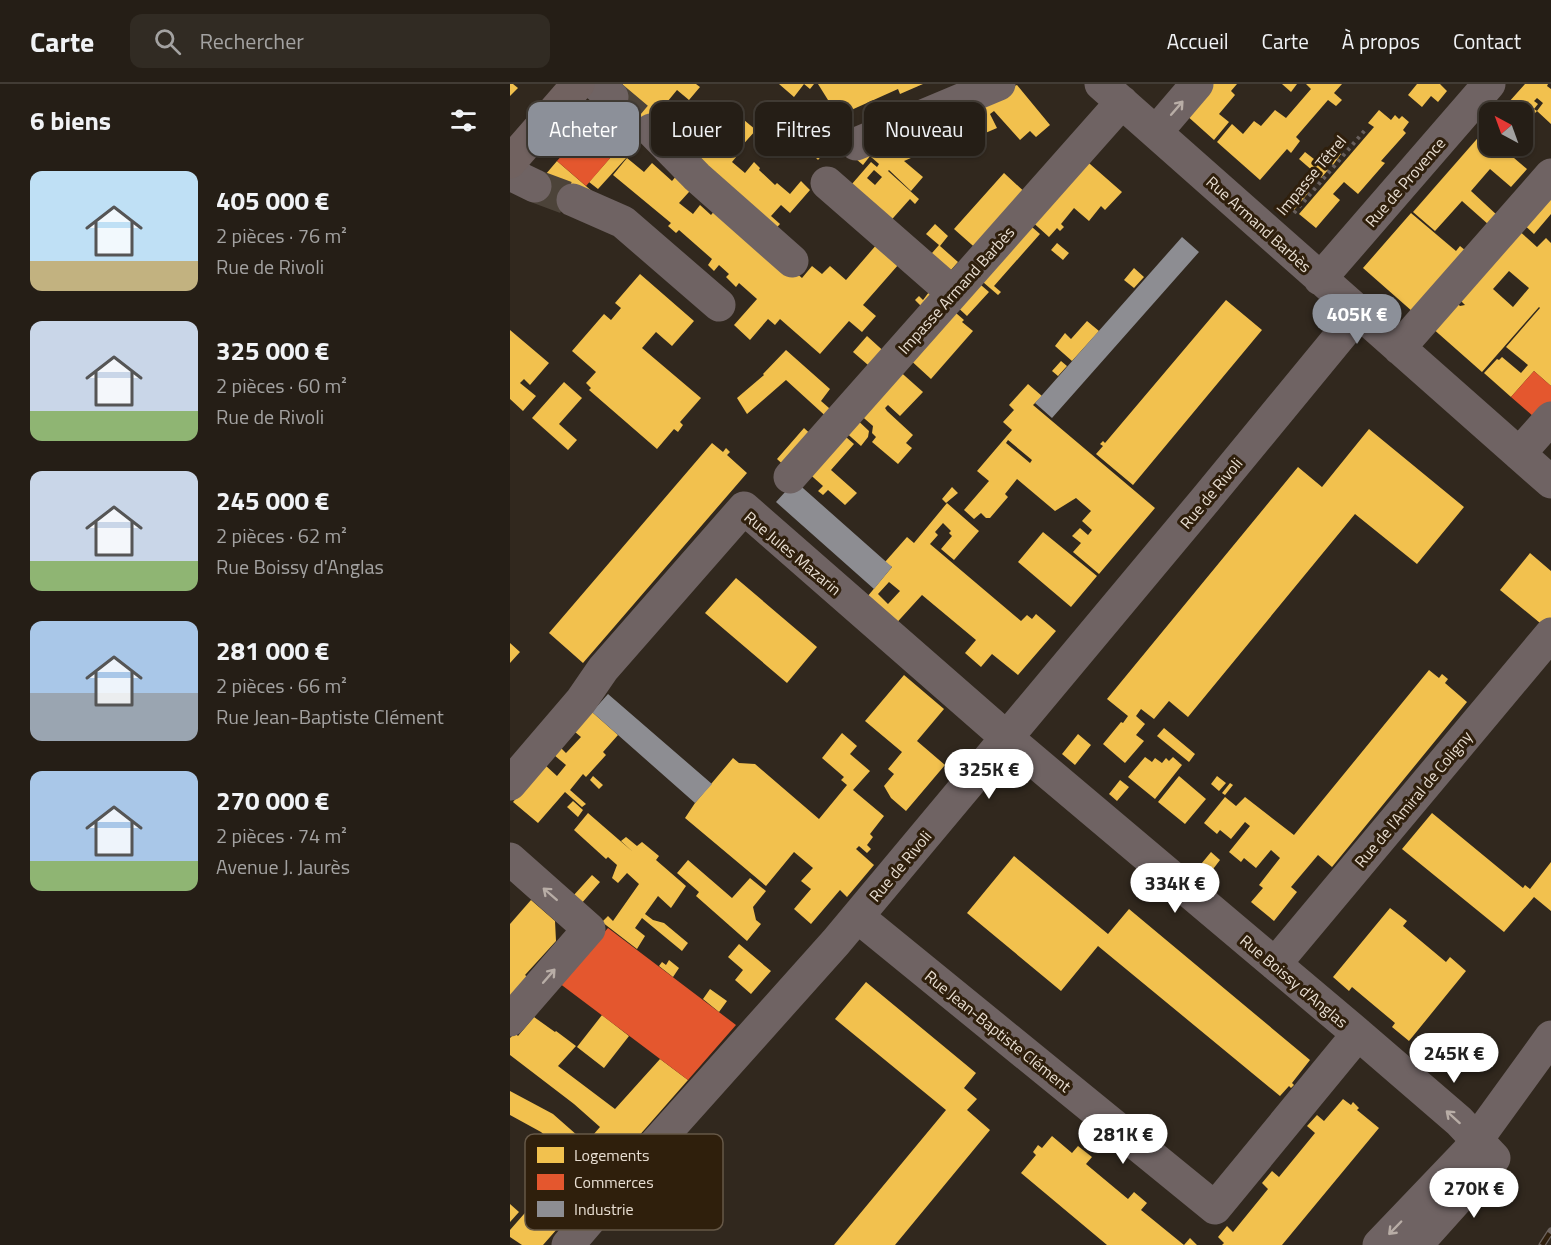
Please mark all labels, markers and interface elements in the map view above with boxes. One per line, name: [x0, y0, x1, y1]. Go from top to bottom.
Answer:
search box: [130, 14, 550, 68]
text: Carte: [30, 20, 94, 63]
text: Rechercher: [199, 24, 304, 58]
icon: search: [151, 25, 184, 58]
text: Accueil: [1167, 25, 1229, 57]
text: Carte: [1262, 25, 1309, 57]
text: À propos: [1342, 25, 1420, 57]
text: Contact: [1453, 25, 1521, 57]
one-way arrow: [1170, 100, 1183, 116]
text: 6 biens: [30, 101, 111, 140]
chip: Acheter: [528, 102, 639, 156]
chip: Louer: [651, 102, 743, 156]
chip: Filtres: [755, 102, 852, 156]
chip: Nouveau: [864, 102, 985, 156]
north arrow: [1479, 102, 1533, 156]
map controls: [1479, 102, 1533, 156]
icon: filters: [447, 104, 480, 137]
street label: Impasse Tétrel: [1270, 130, 1352, 220]
street label: Rue de Provence: [1359, 132, 1451, 232]
street label: Rue Armand Barbès: [1201, 170, 1317, 278]
text: 405 000 €: [216, 181, 329, 220]
icon: home: [78, 195, 150, 267]
text: 2 pièces · 76 m²: [216, 220, 347, 251]
street label: Impasse Armand Barbès: [892, 221, 1020, 359]
text: Rue de Rivoli: [216, 251, 324, 282]
pin: 405K €: [1308, 294, 1406, 345]
text: 405K €: [1326, 298, 1388, 329]
text: 325 000 €: [216, 331, 329, 370]
icon: home: [78, 345, 150, 417]
text: 2 pièces · 60 m²: [216, 370, 347, 401]
text: Rue de Rivoli: [216, 401, 324, 432]
street label: Rue de Rivoli: [1174, 452, 1248, 534]
text: 245 000 €: [216, 481, 329, 520]
icon: home: [78, 495, 150, 567]
street label: Rue Jules Mazarin: [739, 505, 847, 601]
text: 2 pièces · 62 m²: [216, 520, 347, 551]
text: Rue Boissy d'Anglas: [216, 551, 384, 582]
text: 281 000 €: [216, 631, 329, 670]
icon: home: [78, 645, 150, 717]
text: 2 pièces · 66 m²: [216, 670, 347, 701]
text: Rue Jean-Baptiste Clément: [216, 701, 444, 732]
street label: Rue de l'Amiral de Coligny: [1348, 725, 1478, 873]
pin: 325K €: [940, 749, 1038, 800]
text: 325K €: [958, 753, 1020, 784]
text: 270 000 €: [216, 781, 329, 820]
icon: home: [78, 795, 150, 867]
text: 2 pièces · 74 m²: [216, 820, 347, 851]
street label: Rue de Rivoli: [863, 825, 937, 907]
text: Avenue J. Jaurès: [216, 851, 350, 882]
pin: 334K €: [1126, 863, 1224, 914]
text: 334K €: [1144, 867, 1206, 898]
one-way arrow: [543, 887, 558, 901]
street label: Rue Boissy d'Anglas: [1235, 929, 1353, 1033]
street label: Rue Jean-Baptiste Clément: [920, 964, 1077, 1098]
one-way arrow: [542, 968, 555, 984]
pin: 245K €: [1405, 1033, 1503, 1084]
text: 245K €: [1423, 1037, 1485, 1068]
one-way arrow: [1446, 1110, 1461, 1124]
pin: 281K €: [1074, 1114, 1172, 1165]
text: 281K €: [1092, 1118, 1154, 1149]
legend: [525, 1134, 723, 1230]
text: Logements: [574, 1143, 649, 1167]
pin: 270K €: [1425, 1168, 1523, 1219]
text: Commerces: [574, 1170, 654, 1194]
text: 270K €: [1443, 1172, 1505, 1203]
text: Industrie: [574, 1197, 634, 1221]
one-way arrow: [1388, 1220, 1402, 1235]

